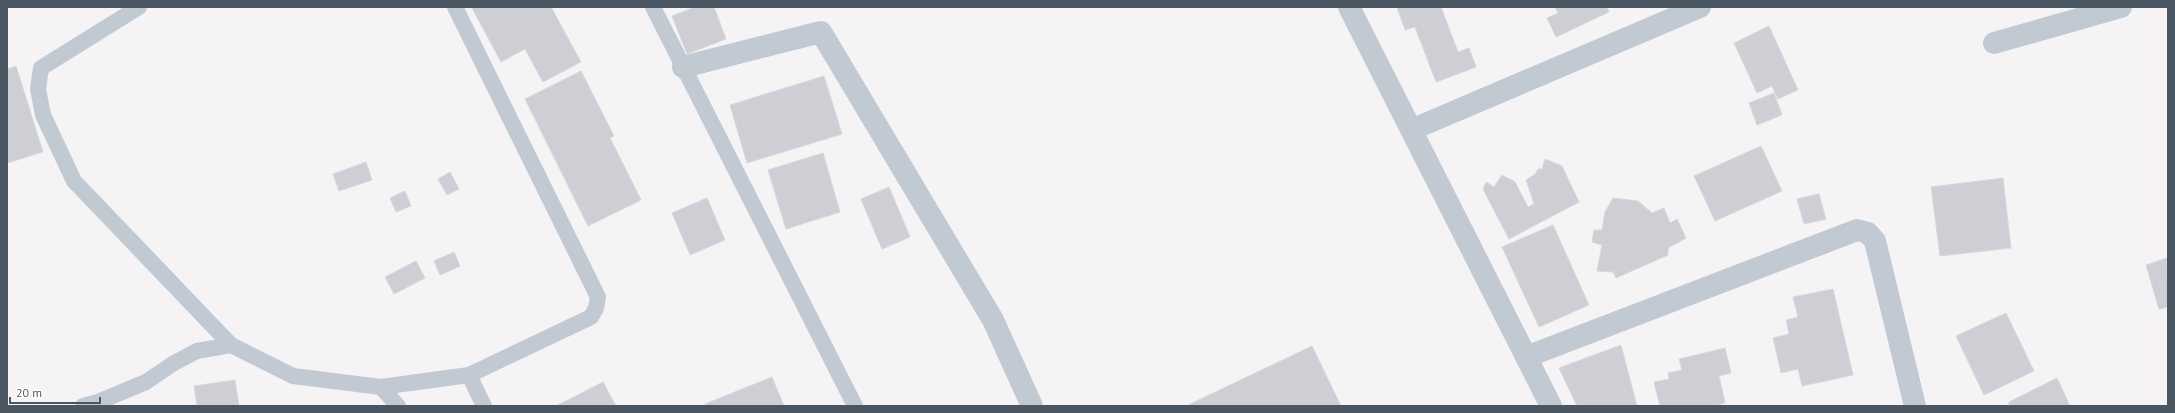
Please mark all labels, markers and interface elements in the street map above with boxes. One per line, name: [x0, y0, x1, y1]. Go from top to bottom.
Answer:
scale bar: [10, 379, 100, 405]
text: 20 m: [16, 385, 42, 400]

